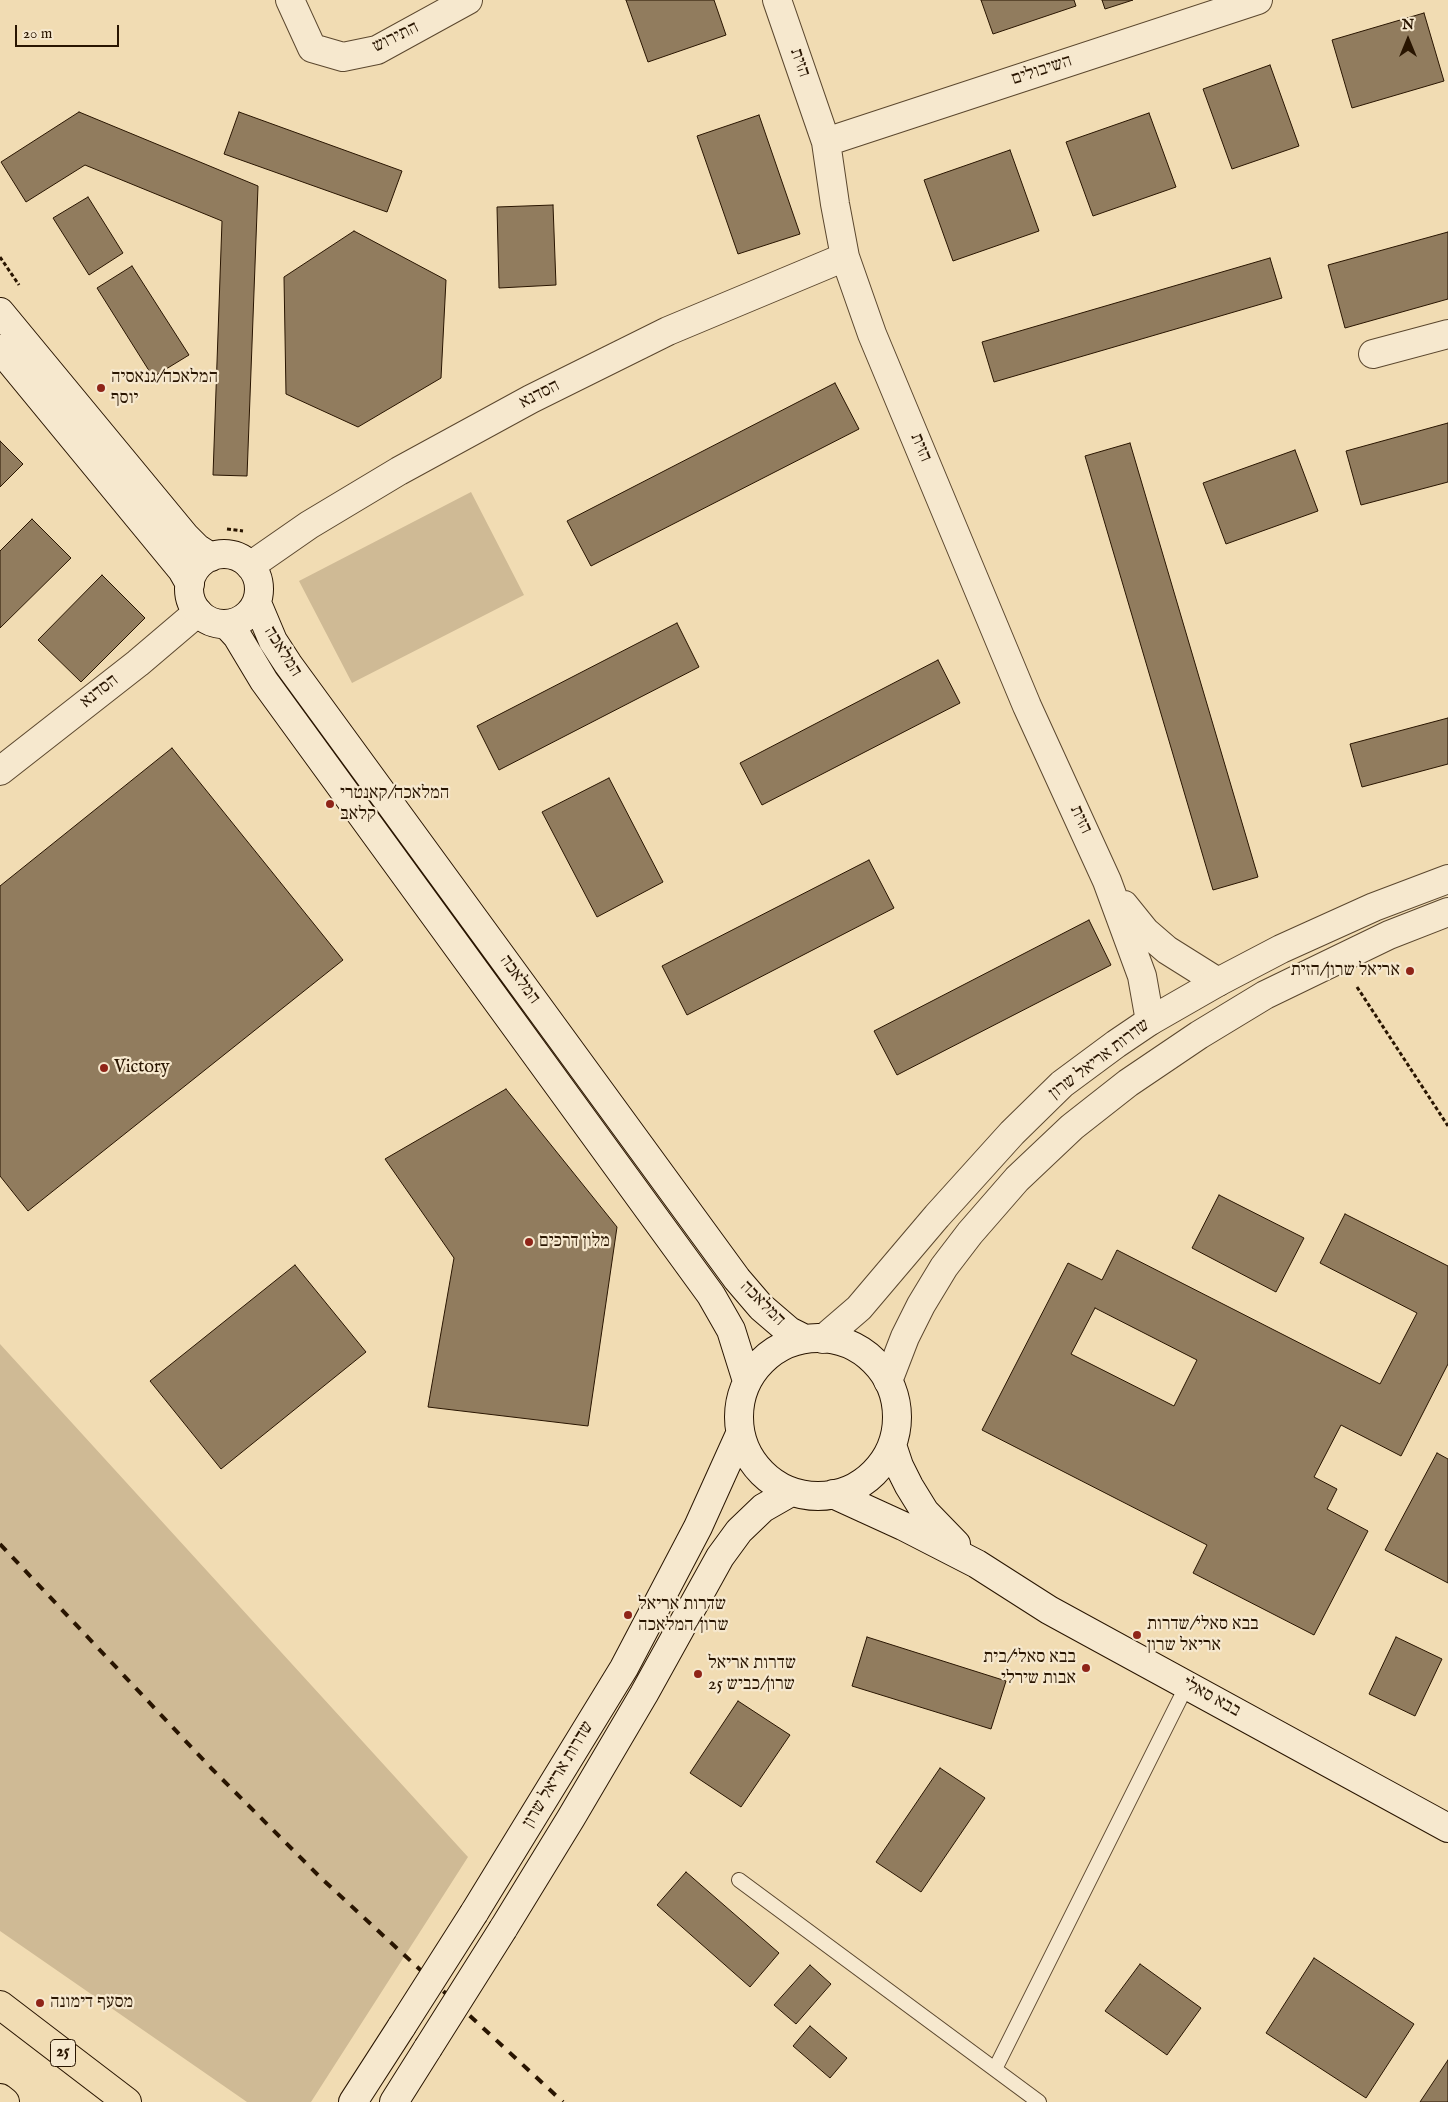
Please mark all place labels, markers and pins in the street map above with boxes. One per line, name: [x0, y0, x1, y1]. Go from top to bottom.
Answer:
place label: המלאכה/גנאסיה יוסף: [111, 367, 218, 409]
marker: המלאכה/גנאסיה יוסף: [95, 382, 107, 394]
place label: המלאכה/קאנטרי קלאב: [340, 783, 449, 826]
marker: המלאכה/קאנטרי קלאב: [324, 798, 336, 810]
place label: אריאל שרון/הזית: [1291, 960, 1400, 982]
marker: אריאל שרון/הזית: [1404, 965, 1416, 977]
place label: Victory: [114, 1057, 169, 1079]
marker: Victory: [98, 1062, 110, 1074]
place label: מלון דרכים: [539, 1231, 610, 1253]
marker: מלון דרכים: [523, 1236, 535, 1248]
place label: שדרות אריאל שרון/המלאכה: [638, 1594, 728, 1636]
marker: שדרות אריאל שרון/המלאכה: [622, 1609, 634, 1621]
place label: בבא סאלי/שדרות אריאל שרון: [1147, 1614, 1259, 1656]
marker: בבא סאלי/שדרות אריאל שרון: [1131, 1629, 1143, 1641]
place label: בבא סאלי/בית אבות שירלי: [983, 1647, 1076, 1690]
place label: שדרות אריאל שרון/כביש 25: [708, 1653, 796, 1696]
marker: בבא סאלי/בית אבות שירלי: [1080, 1662, 1092, 1674]
marker: שדרות אריאל שרון/כביש 25: [692, 1668, 704, 1680]
place label: מסעף דימונה: [50, 1992, 133, 2014]
marker: מסעף דימונה: [34, 1997, 46, 2009]

